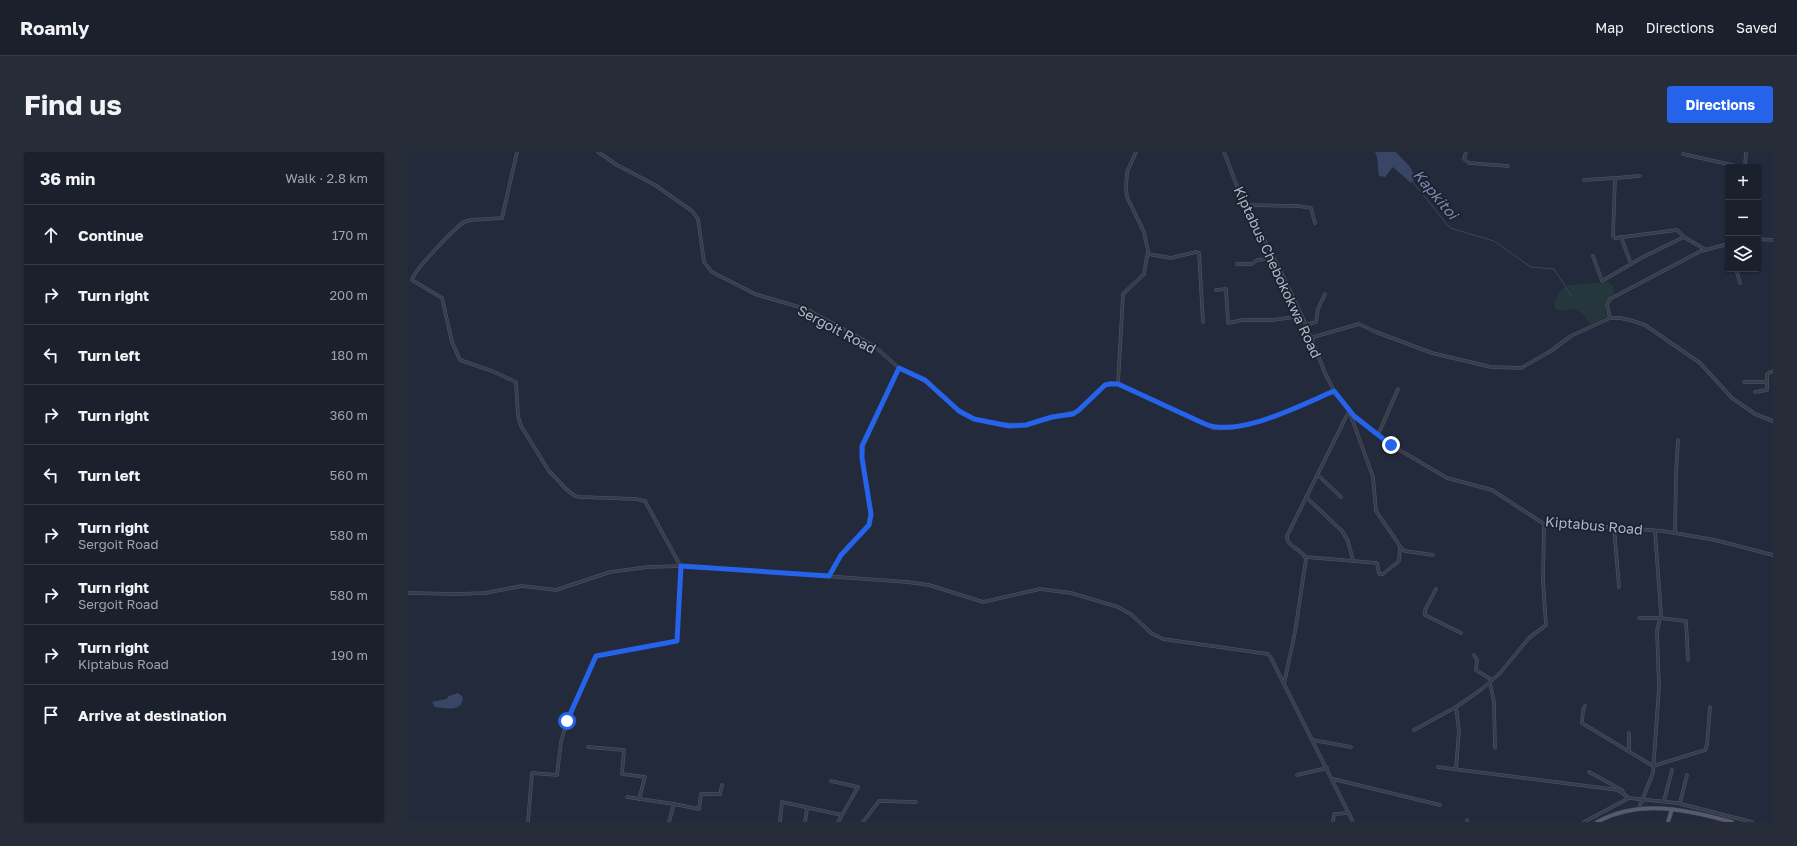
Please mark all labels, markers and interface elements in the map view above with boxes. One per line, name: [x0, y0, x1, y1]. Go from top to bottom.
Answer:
text: Roamly: [20, 16, 89, 39]
text: Map: [1595, 19, 1624, 36]
text: Directions: [1646, 19, 1714, 36]
text: Saved: [1736, 19, 1777, 36]
button: Directions: [1667, 86, 1773, 123]
text: Find us: [24, 88, 122, 121]
map controls: [1725, 164, 1761, 272]
button: +: [1725, 164, 1761, 200]
water label: Kapkitoi: [1410, 165, 1463, 224]
text: 36 min: [40, 168, 95, 189]
text: Walk · 2.8 km: [285, 170, 368, 186]
street label: Kiptabus Chebokokwa Road: [1231, 183, 1325, 361]
button: −: [1725, 200, 1761, 236]
icon: ahead: [40, 224, 62, 246]
text: Continue: [78, 226, 144, 244]
text: 170 m: [332, 227, 368, 243]
button: layers: [1725, 236, 1761, 272]
icon: right: [40, 284, 62, 306]
text: Turn right: [78, 286, 149, 304]
text: 200 m: [330, 287, 368, 303]
street label: Sergoit Road: [795, 301, 879, 357]
icon: left: [40, 344, 62, 366]
text: Turn left: [78, 346, 140, 364]
text: 180 m: [331, 347, 368, 363]
icon: right: [40, 404, 62, 426]
text: Turn right: [78, 406, 149, 424]
text: 360 m: [330, 407, 368, 423]
route end: [1382, 436, 1400, 454]
icon: left: [40, 464, 62, 486]
text: Turn left: [78, 466, 140, 484]
text: 560 m: [330, 467, 368, 483]
street label: Kiptabus Road: [1545, 512, 1643, 538]
text: Turn right: [78, 518, 149, 536]
icon: right: [40, 524, 62, 546]
text: 580 m: [330, 527, 368, 543]
text: Sergoit Road: [78, 536, 158, 552]
text: Turn right: [78, 578, 149, 596]
icon: right: [40, 584, 62, 606]
text: 580 m: [330, 587, 368, 603]
text: Sergoit Road: [78, 596, 158, 612]
text: Turn right: [78, 638, 149, 656]
icon: right: [40, 644, 62, 666]
text: 190 m: [331, 647, 368, 663]
text: Kiptabus Road: [78, 656, 169, 672]
icon: arrive: [40, 704, 62, 726]
text: Arrive at destination: [78, 706, 227, 724]
route start: [558, 712, 576, 730]

